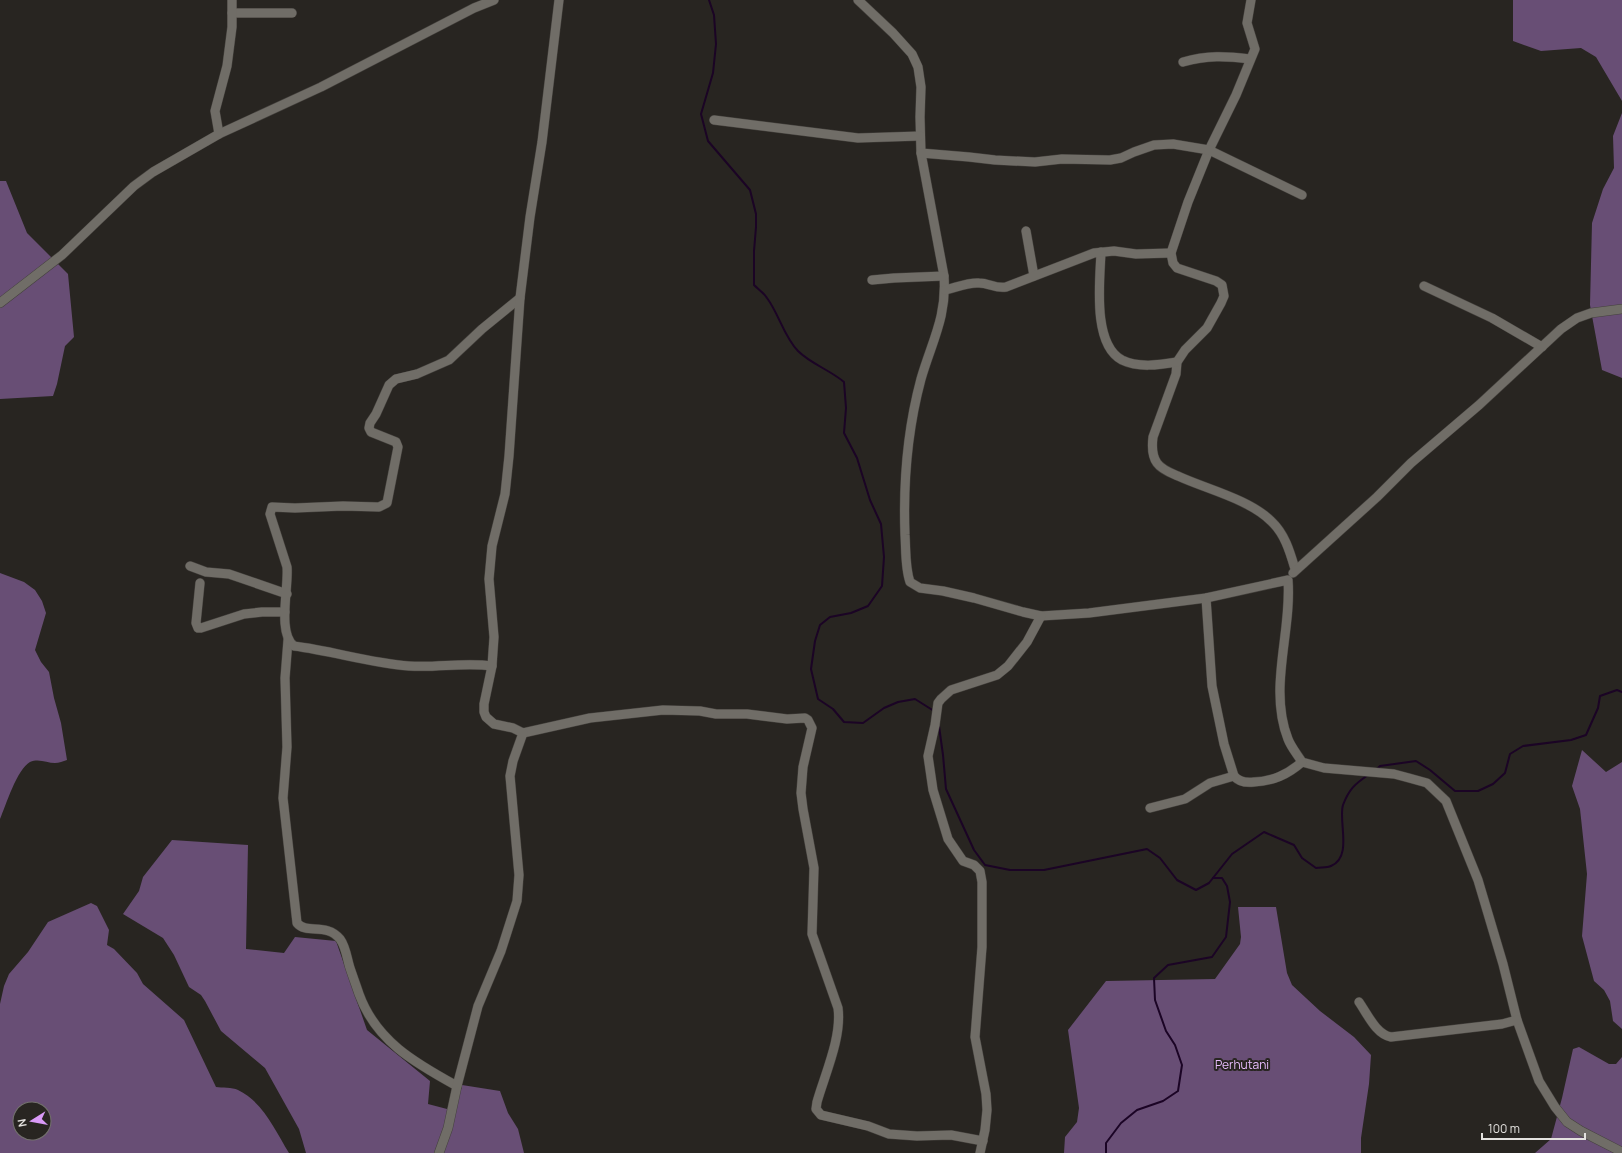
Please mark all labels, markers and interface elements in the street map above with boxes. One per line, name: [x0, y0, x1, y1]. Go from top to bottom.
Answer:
park label: Perhutani: [1215, 1056, 1269, 1073]
north arrow: [12, 1101, 52, 1141]
scale bar: [1482, 1115, 1585, 1141]
text: N: [14, 1118, 30, 1128]
text: 100 m: [1488, 1120, 1520, 1137]

